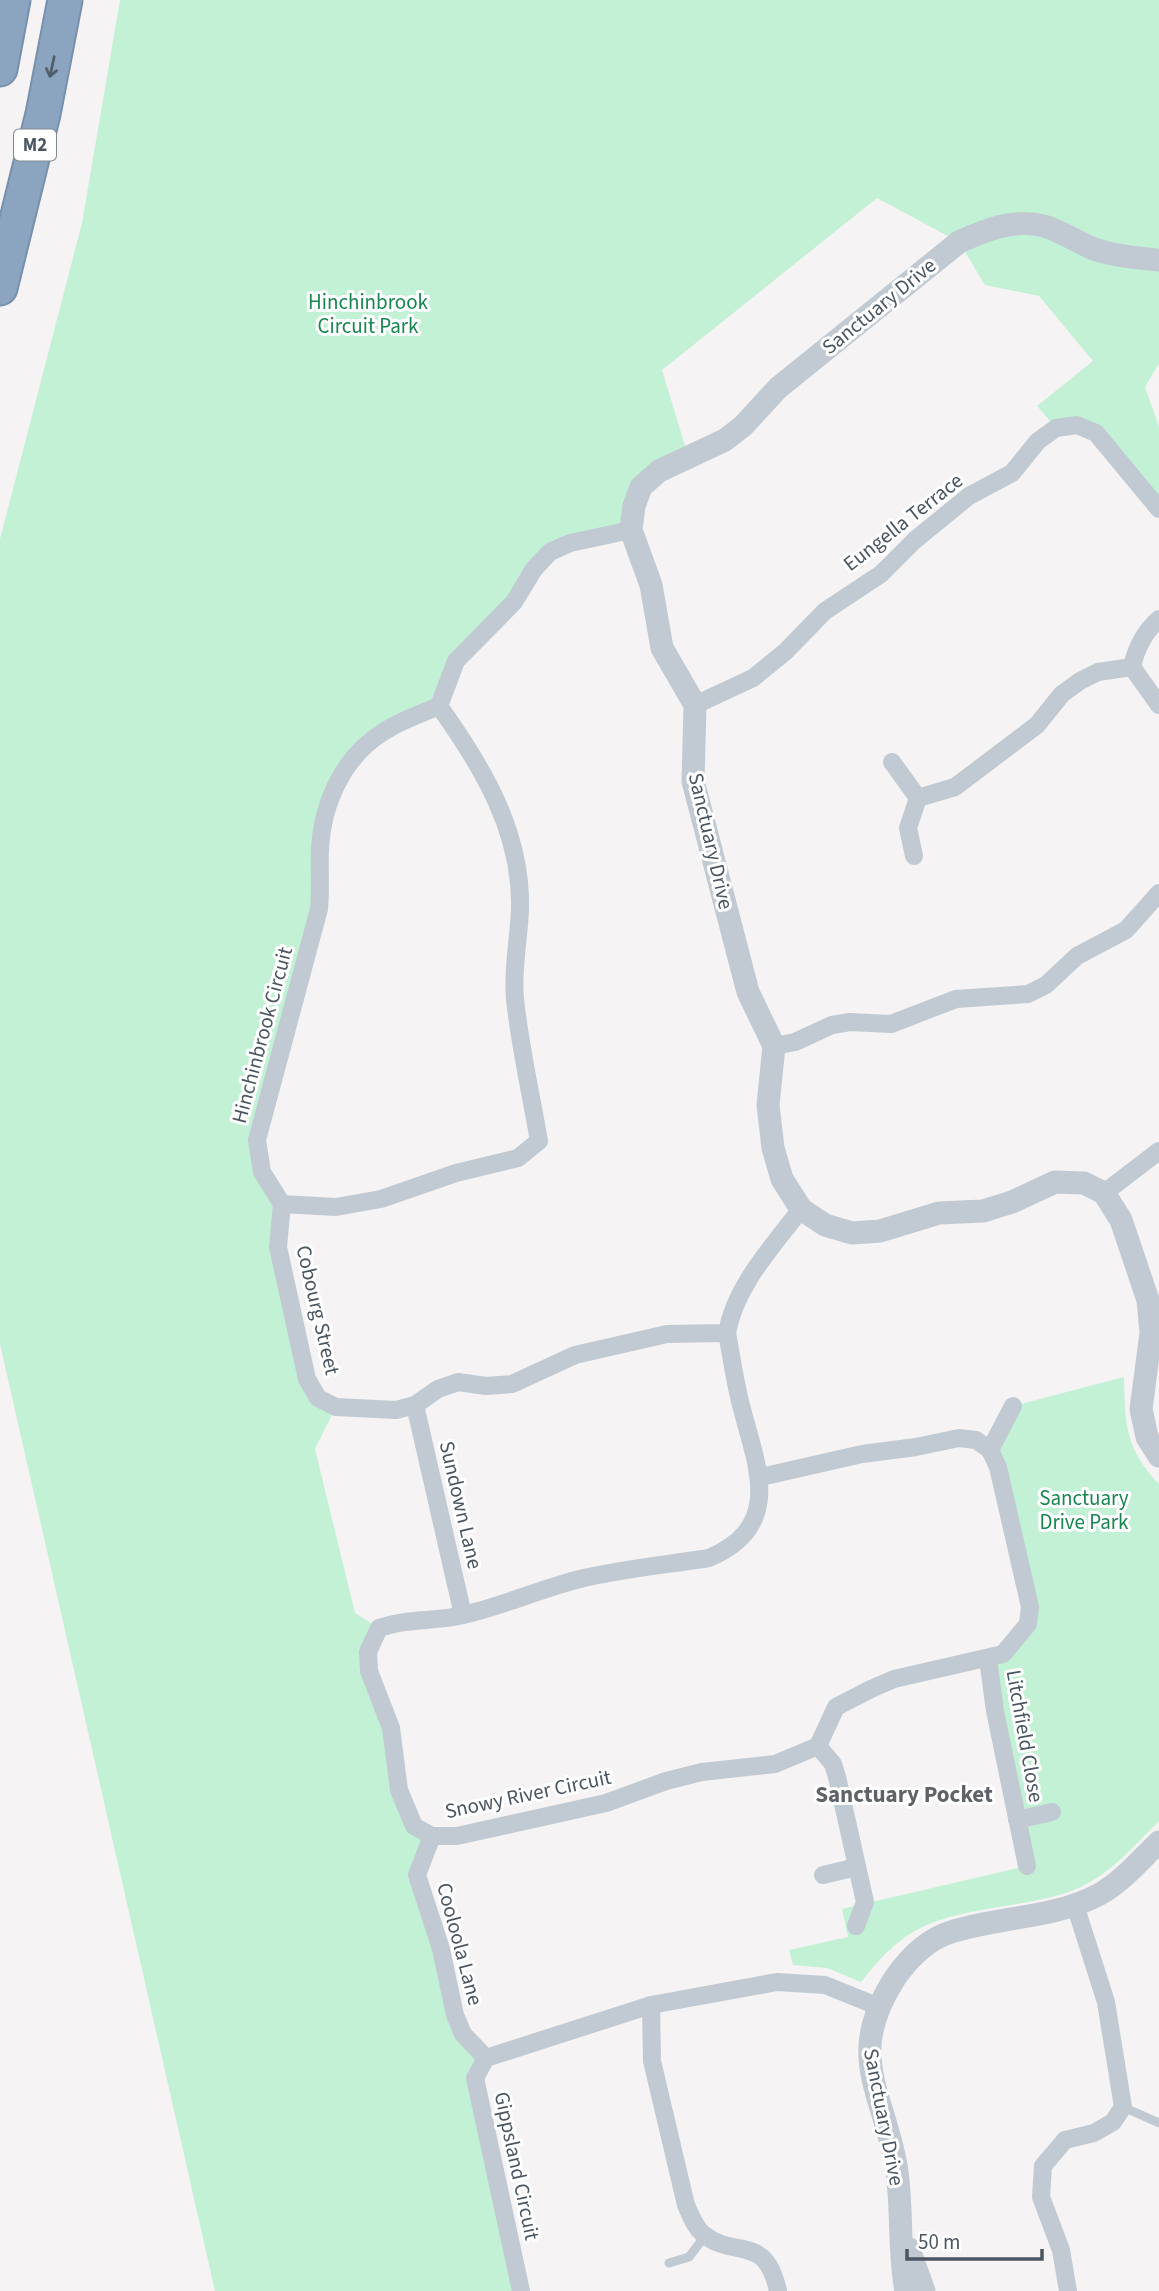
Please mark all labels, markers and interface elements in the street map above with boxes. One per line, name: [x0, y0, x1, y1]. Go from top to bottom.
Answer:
one-way arrow: [45, 55, 59, 78]
road number: M2: [14, 130, 56, 160]
street label: Sanctuary Drive: [816, 251, 942, 361]
park label: Hinchinbrook Circuit Park: [308, 287, 429, 341]
street label: Eungella Terrace: [837, 466, 969, 578]
street label: Sanctuary Drive: [681, 770, 741, 912]
street label: Hinchinbrook Circuit: [224, 943, 300, 1127]
street label: Cobourg Street: [289, 1242, 347, 1378]
street label: Sundown Lane: [432, 1438, 490, 1572]
park label: Sanctuary Drive Park: [1039, 1483, 1129, 1537]
street label: Litchfield Close: [999, 1667, 1051, 1805]
street label: Snowy River Circuit: [442, 1762, 614, 1826]
district label: Sanctuary Pocket: [815, 1778, 993, 1811]
street label: Cooloola Lane: [429, 1879, 491, 2009]
street label: Sanctuary Drive: [856, 2046, 912, 2188]
street label: Gippsland Circuit: [487, 2089, 547, 2243]
scale bar: [907, 2218, 1042, 2262]
text: 50 m: [918, 2227, 960, 2257]

